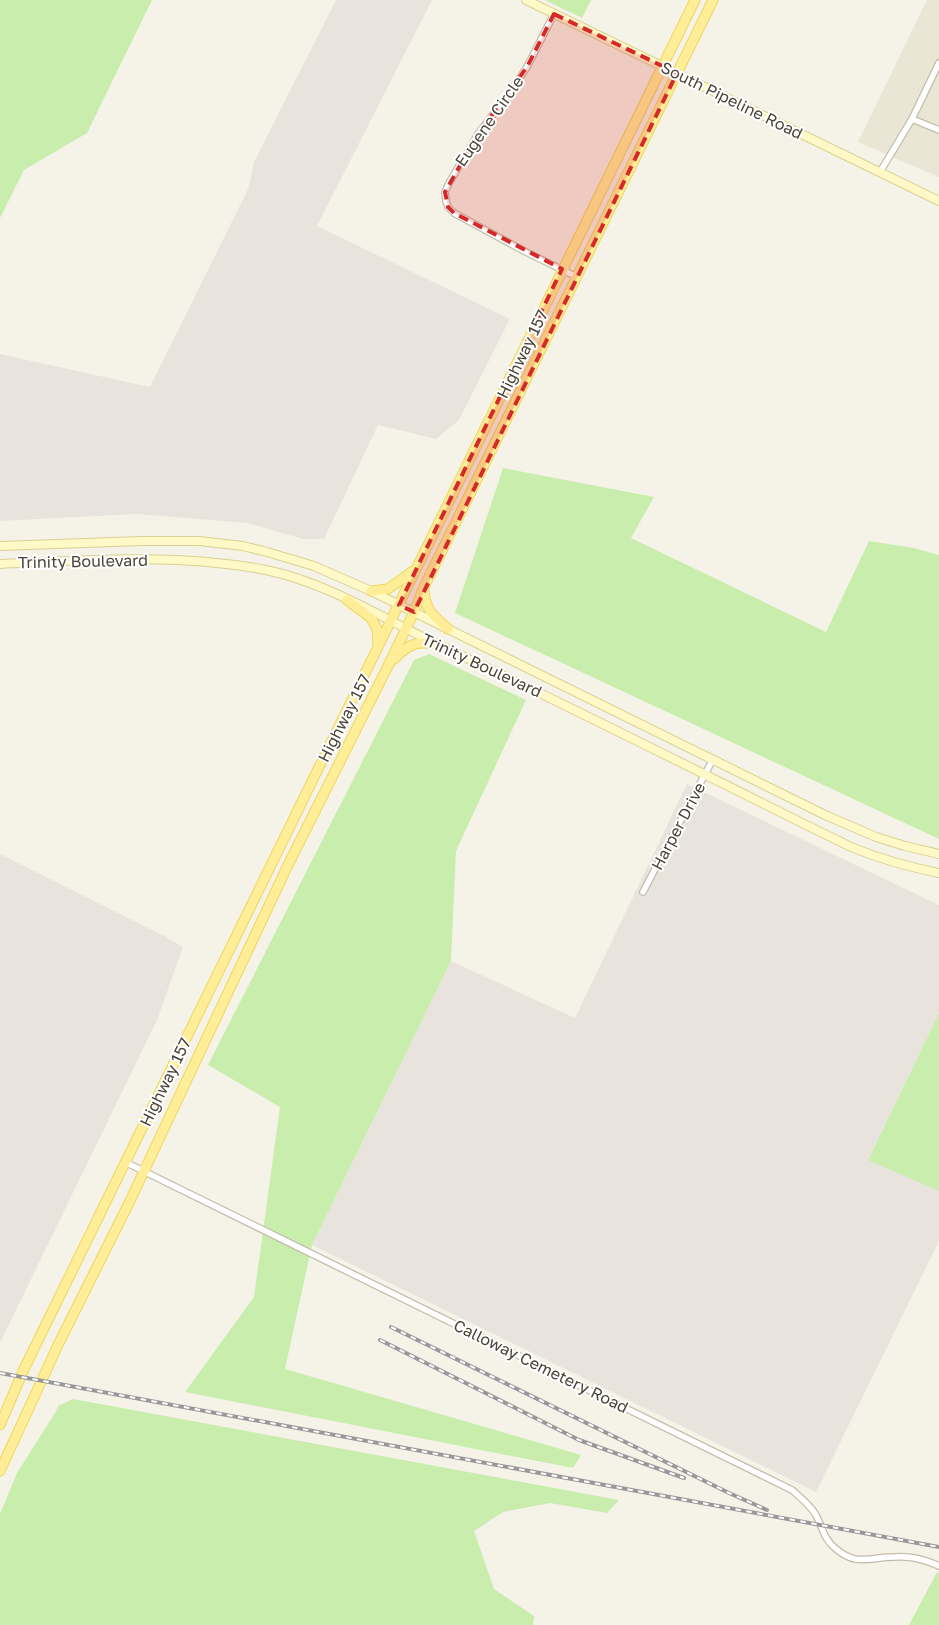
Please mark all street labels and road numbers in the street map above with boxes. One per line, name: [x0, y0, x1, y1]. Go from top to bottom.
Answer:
street label: South Pipeline Road: [658, 57, 806, 143]
street label: Eugene Circle: [450, 72, 528, 170]
street label: Highway 157: [492, 307, 552, 401]
street label: Trinity Boulevard: [18, 550, 148, 572]
street label: Trinity Boulevard: [419, 628, 545, 702]
street label: Highway 157: [313, 671, 375, 765]
street label: Harper Drive: [647, 779, 709, 873]
street label: Highway 157: [135, 1035, 195, 1129]
street label: Calloway Cemetery Road: [450, 1315, 632, 1417]

